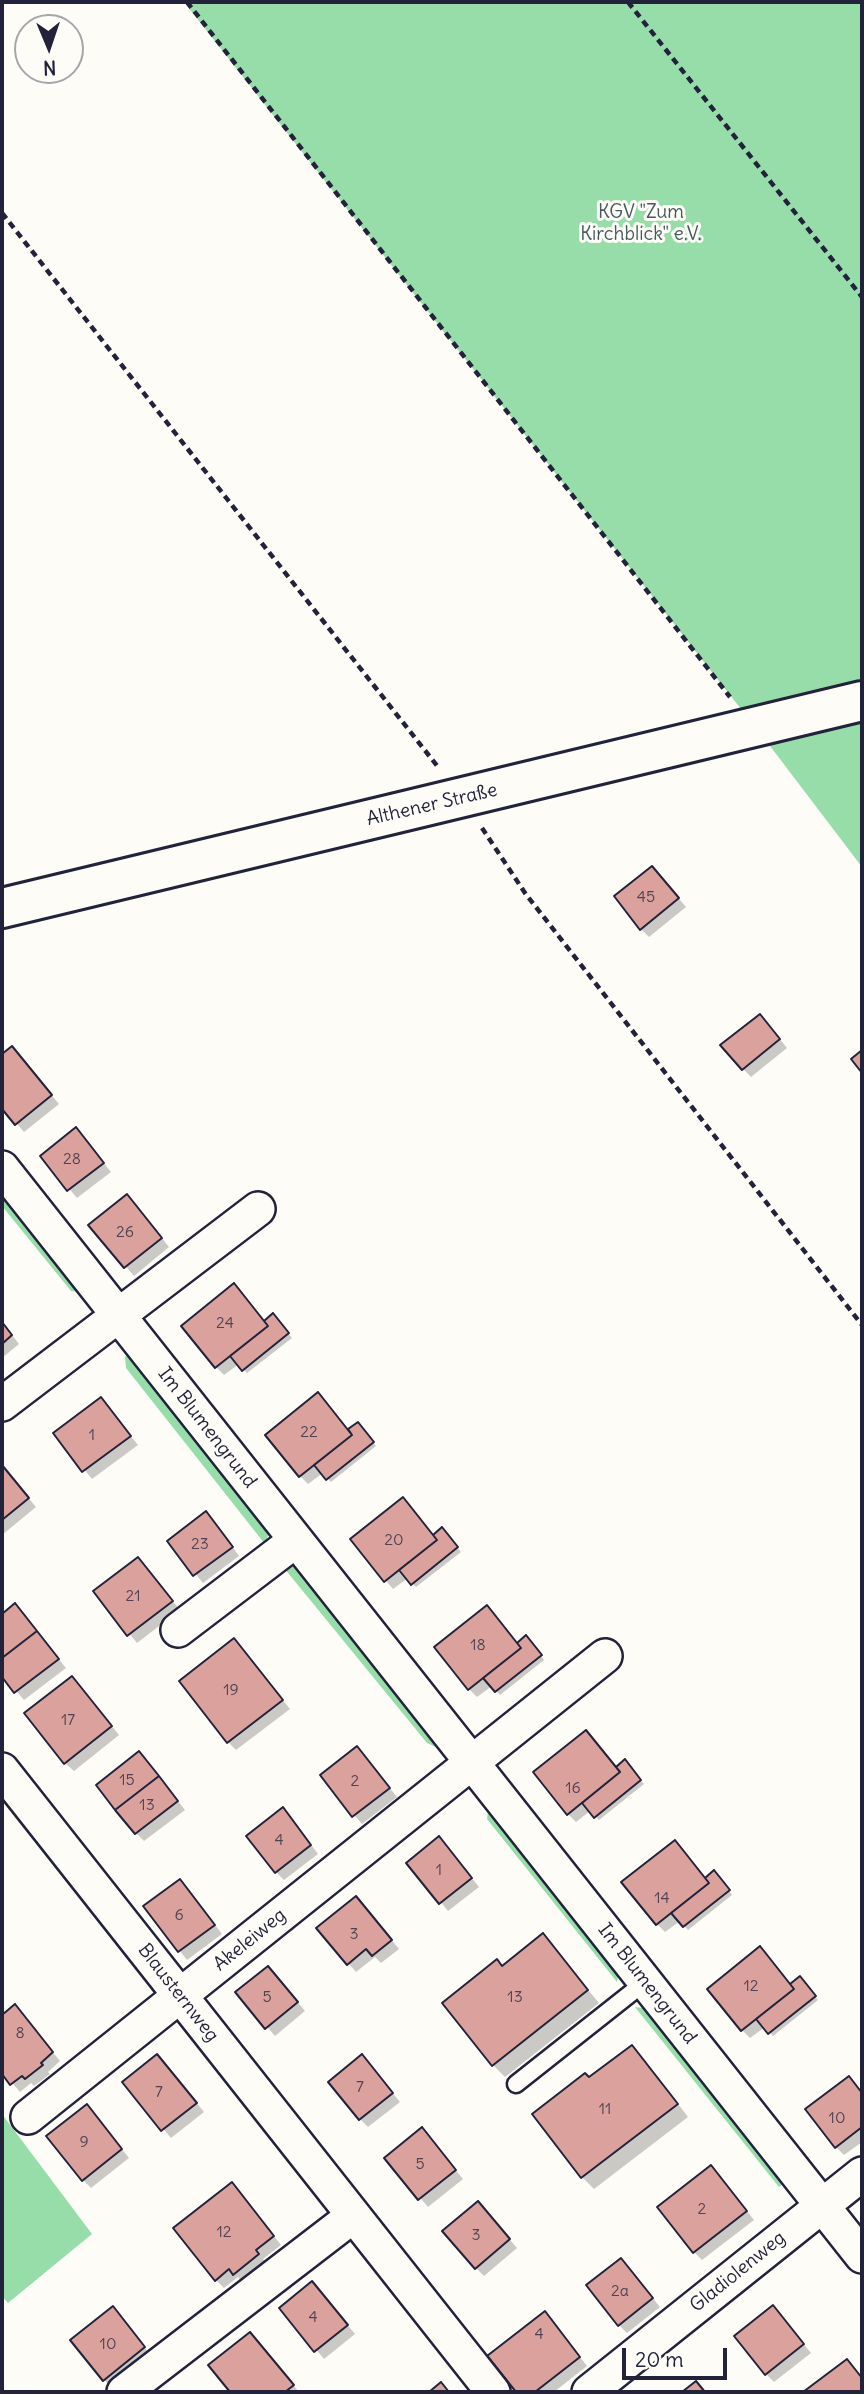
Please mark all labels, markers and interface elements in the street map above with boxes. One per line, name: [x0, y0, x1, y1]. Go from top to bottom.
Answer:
north arrow: [14, 14, 84, 84]
text: N: [43, 56, 57, 80]
park label: KGV "Zum Kirchblick" e.V.: [580, 202, 702, 246]
street label: Althener Straße: [365, 779, 499, 831]
house number: 45: [637, 887, 655, 907]
house number: 28: [63, 1149, 81, 1169]
house number: 26: [116, 1222, 134, 1242]
house number: 24: [216, 1313, 234, 1333]
street label: Im Blumengrund: [153, 1363, 261, 1493]
house number: 22: [300, 1422, 318, 1442]
house number: 1: [89, 1425, 95, 1445]
house number: 20: [384, 1530, 404, 1550]
house number: 23: [191, 1534, 209, 1554]
house number: 21: [125, 1586, 141, 1606]
house number: 18: [470, 1635, 486, 1655]
house number: 19: [223, 1680, 239, 1700]
house number: 17: [61, 1710, 75, 1730]
house number: 15: [119, 1770, 135, 1790]
house number: 2: [351, 1771, 359, 1791]
house number: 16: [565, 1778, 581, 1798]
house number: 13: [139, 1795, 155, 1815]
house number: 4: [274, 1830, 284, 1850]
house number: 1: [436, 1860, 442, 1880]
house number: 14: [654, 1888, 670, 1908]
street label: Akeleiweg: [209, 1904, 291, 1976]
house number: 6: [174, 1905, 184, 1925]
street label: Im Blumengrund: [593, 1919, 701, 2049]
house number: 3: [349, 1924, 359, 1944]
street label: Blausternweg: [133, 1939, 223, 2047]
house number: 12: [743, 1976, 759, 1996]
house number: 5: [262, 1987, 272, 2007]
house number: 13: [507, 1987, 523, 2007]
house number: 8: [15, 2023, 25, 2043]
house number: 7: [356, 2077, 364, 2097]
house number: 7: [155, 2082, 163, 2102]
house number: 11: [599, 2099, 611, 2119]
house number: 10: [829, 2108, 845, 2128]
house number: 9: [79, 2132, 89, 2152]
house number: 5: [415, 2154, 425, 2174]
house number: 2: [698, 2199, 706, 2219]
house number: 12: [216, 2222, 232, 2242]
house number: 3: [471, 2225, 481, 2245]
street label: Gladiolenweg: [686, 2227, 790, 2317]
house number: 2a: [611, 2281, 629, 2301]
house number: 4: [308, 2307, 318, 2327]
house number: 4: [534, 2324, 544, 2344]
house number: 10: [100, 2334, 116, 2354]
scale bar: [626, 2334, 731, 2378]
text: 20 m: [635, 2346, 684, 2373]

